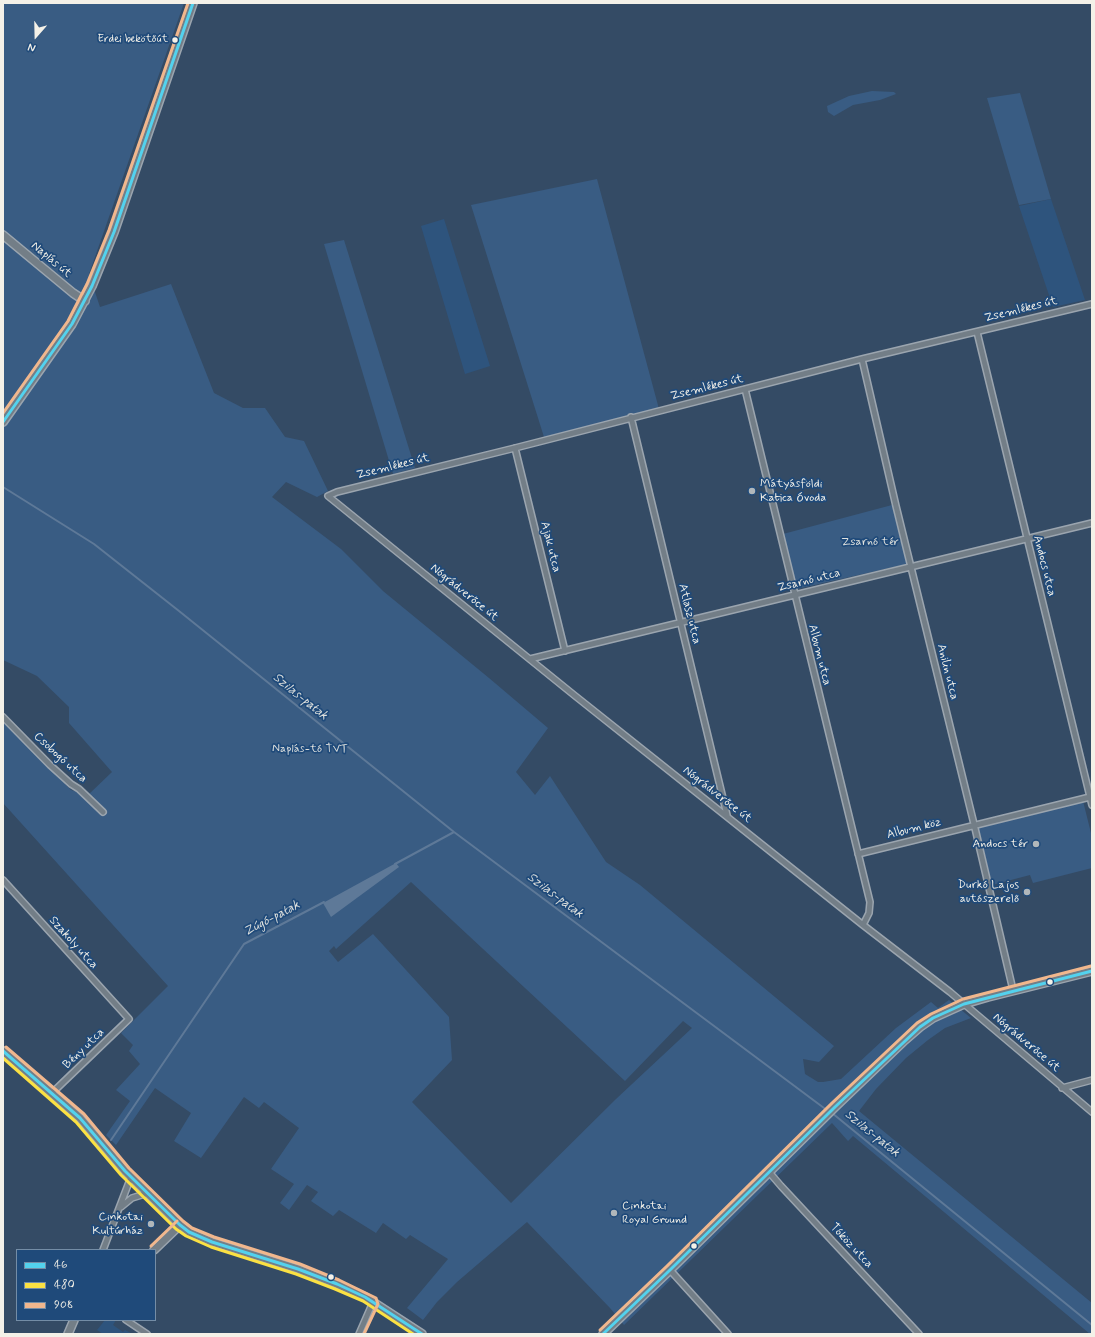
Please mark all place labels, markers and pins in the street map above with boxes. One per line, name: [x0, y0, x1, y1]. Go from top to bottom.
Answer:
place label: Erdei bekötőút: [98, 33, 168, 47]
marker: Erdei bekötőút: [170, 35, 180, 45]
place label: Mátyásföldi Katica Óvoda: [760, 477, 826, 505]
marker: Mátyásföldi Katica Óvoda: [747, 486, 757, 496]
place label: Andocs tér: [972, 837, 1028, 851]
marker: Andocs tér: [1031, 839, 1041, 849]
place label: Durkó Lajos autószerelő: [958, 878, 1019, 906]
marker: Durkó Lajos autószerelő: [1022, 887, 1032, 897]
unlabelled marker: [1045, 977, 1055, 987]
place label: Cinkotai Royal Ground: [622, 1199, 687, 1227]
marker: Cinkotai Royal Ground: [609, 1208, 619, 1218]
place label: Cinkotai Kultúrház: [92, 1210, 143, 1238]
marker: Cinkotai Kultúrház: [146, 1219, 156, 1229]
unlabelled marker: [689, 1241, 699, 1251]
unlabelled marker: [326, 1272, 336, 1282]

